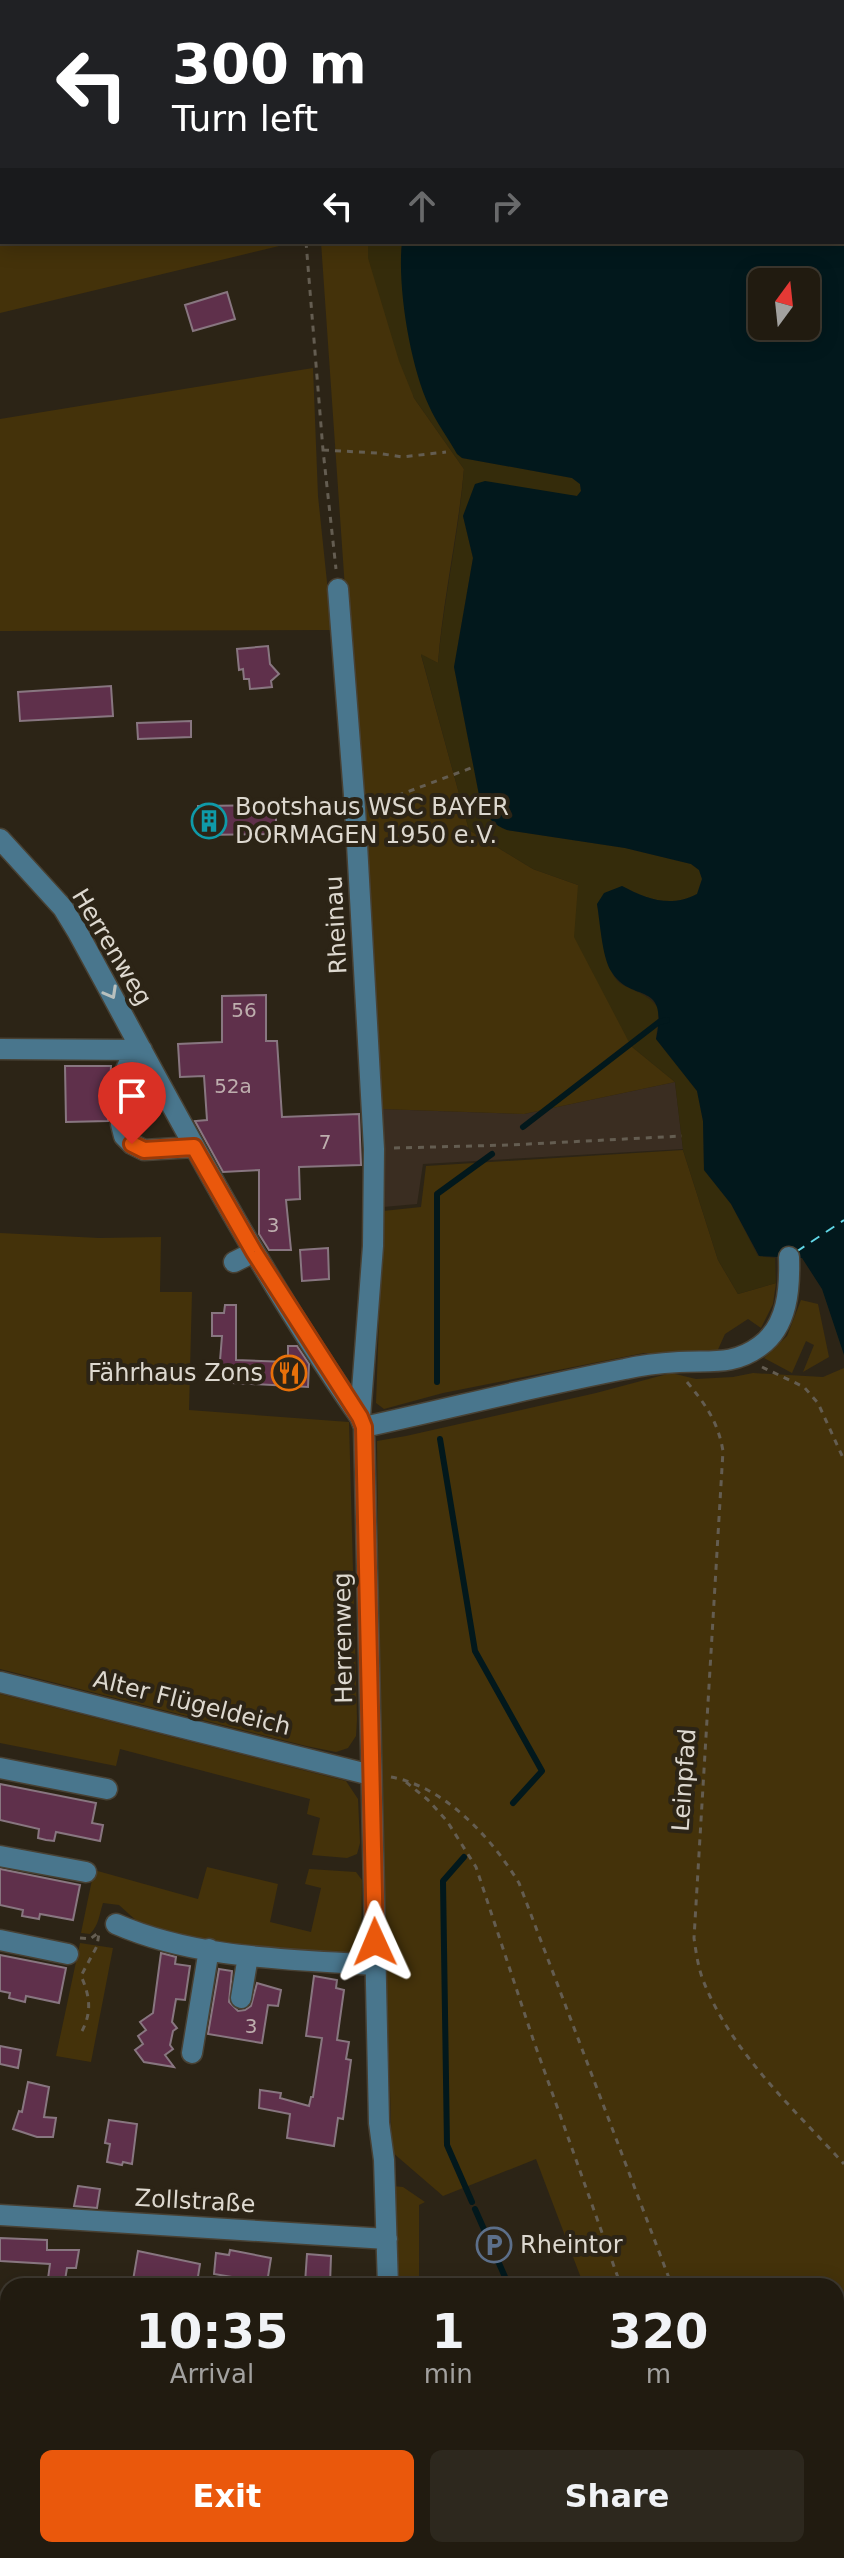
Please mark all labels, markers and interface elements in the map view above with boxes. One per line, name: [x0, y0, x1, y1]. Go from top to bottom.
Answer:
text: 300 m: [172, 31, 367, 96]
icon: left: [40, 32, 144, 136]
text: Turn left: [172, 98, 318, 139]
icon: left: [316, 184, 360, 228]
icon: ahead: [400, 184, 444, 228]
icon: right: [484, 184, 528, 228]
north arrow: [748, 268, 820, 340]
map controls: [748, 268, 820, 340]
place label: Bootshaus WSC BAYER DORMAGEN 1950 e.V.: [235, 793, 509, 849]
building icon: Bootshaus WSC BAYER DORMAGEN 1950 e.V.: [190, 802, 228, 840]
street label: Rheinau: [319, 875, 353, 975]
street label: Herrenweg: [66, 884, 158, 1010]
one-way arrow: [101, 984, 116, 999]
house number: 56: [231, 998, 257, 1022]
pin: [98, 1062, 166, 1144]
icon: arrive: [110, 1074, 154, 1118]
house number: 52a: [214, 1074, 252, 1098]
house number: 7: [319, 1130, 331, 1154]
house number: 3: [267, 1213, 279, 1237]
restaurant icon: Fährhaus Zons: [270, 1354, 308, 1392]
place label: Fährhaus Zons: [88, 1359, 263, 1387]
street label: Herrenweg: [328, 1572, 358, 1704]
street label: Alter Flügeldeich: [91, 1665, 293, 1741]
street label: Leinpfad: [666, 1728, 702, 1832]
position arrow: [333, 1900, 417, 1984]
house number: 3: [245, 2014, 257, 2038]
street label: Zollstraße: [134, 2184, 256, 2218]
parking icon: Rheintor: [475, 2226, 513, 2264]
place label: Rheintor: [520, 2231, 623, 2259]
text: 10:35: [135, 2303, 288, 2359]
text: 1: [432, 2303, 465, 2359]
text: 320: [608, 2303, 708, 2359]
text: Arrival: [170, 2359, 254, 2389]
text: min: [424, 2359, 473, 2389]
text: m: [646, 2359, 671, 2389]
button: Exit: [40, 2450, 414, 2542]
button: Share: [430, 2450, 804, 2542]

